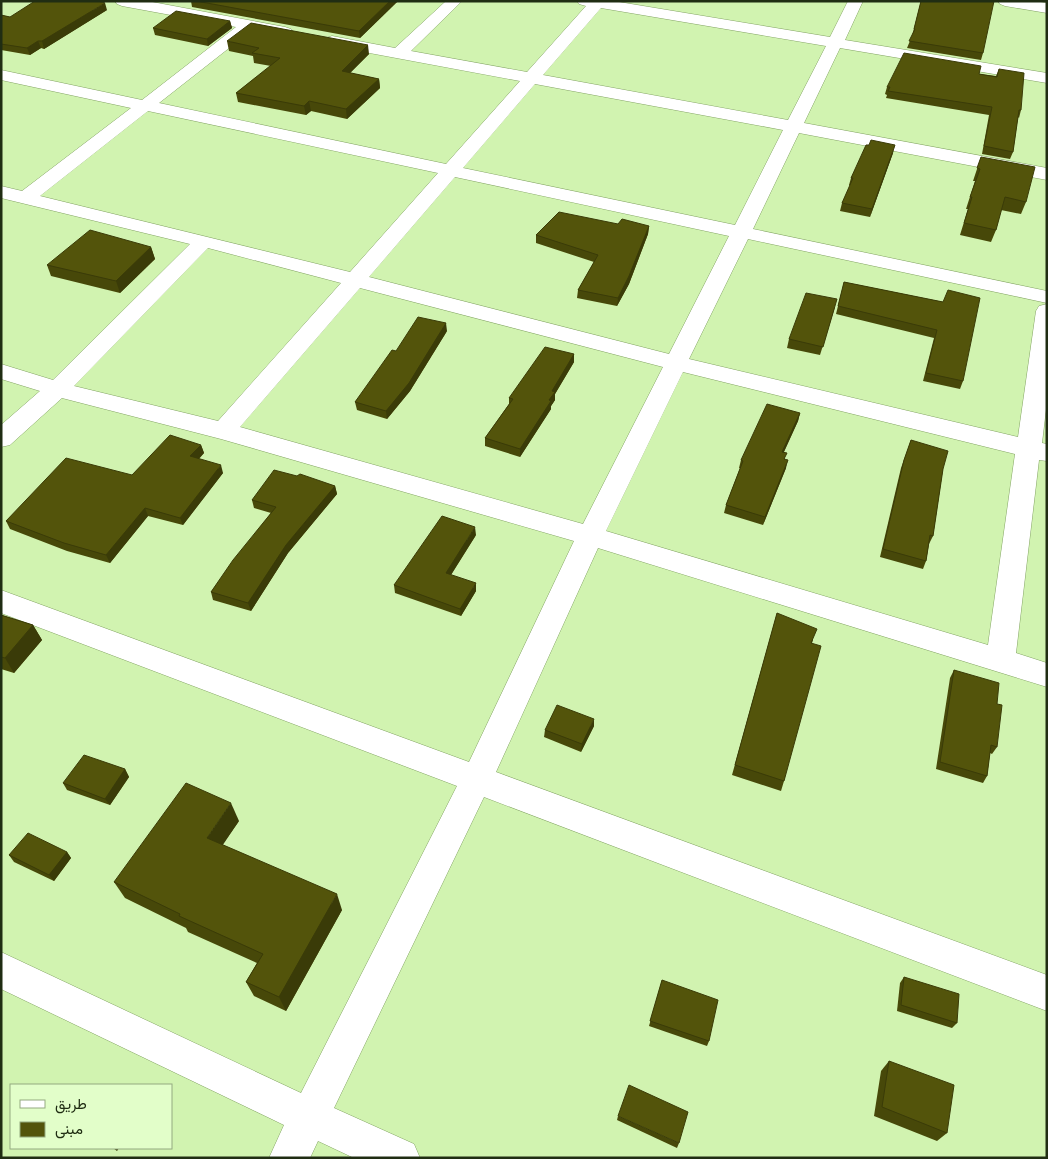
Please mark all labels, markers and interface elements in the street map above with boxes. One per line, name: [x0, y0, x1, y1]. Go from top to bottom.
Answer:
legend: [10, 1084, 172, 1149]
text: طريق: [55, 1095, 87, 1114]
text: مبنى: [55, 1120, 83, 1139]

